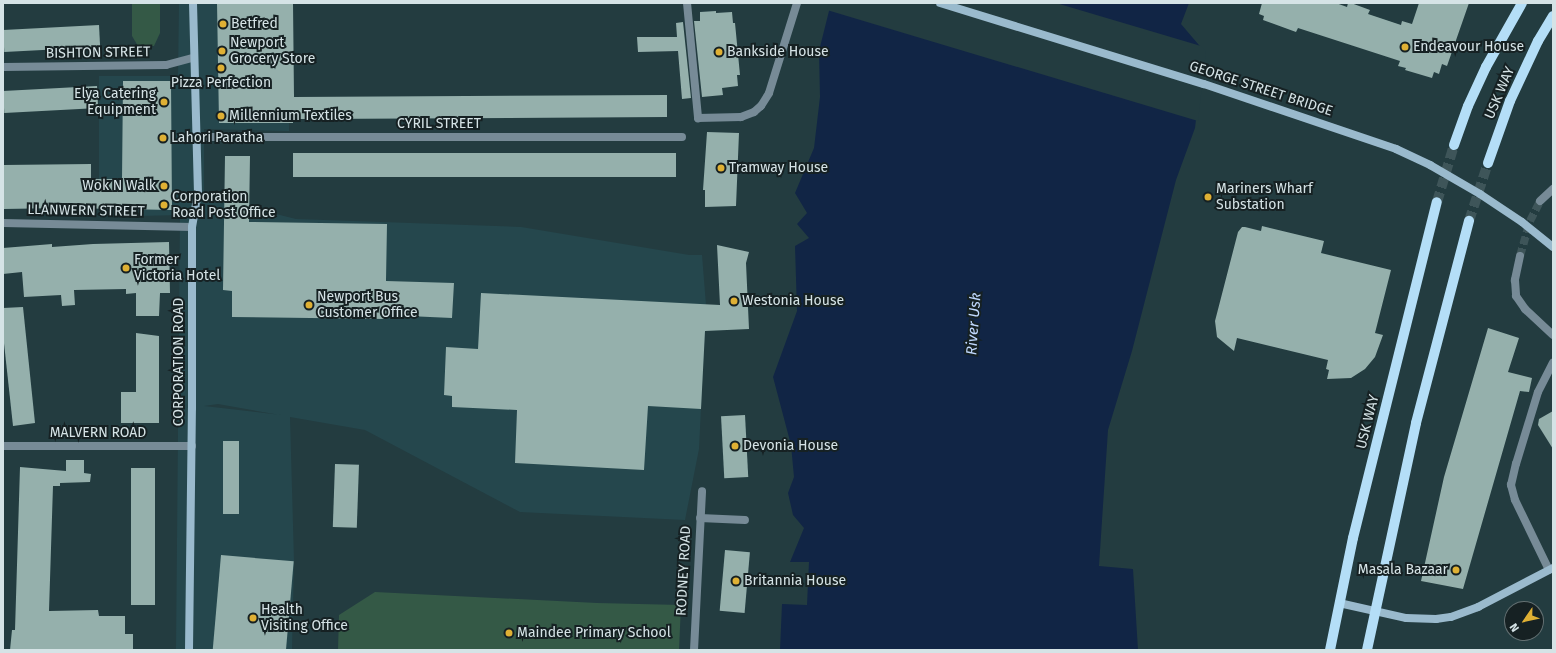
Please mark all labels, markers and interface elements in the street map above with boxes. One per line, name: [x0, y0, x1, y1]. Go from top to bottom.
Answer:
place label: Betfred: [231, 16, 278, 32]
marker: Betfred: [218, 19, 228, 29]
place label: Newport Grocery Store: [230, 35, 315, 68]
place label: Endeavour House: [1413, 39, 1524, 55]
marker: Endeavour House: [1400, 42, 1410, 52]
street label: BISHTON STREET: [45, 44, 151, 62]
place label: Bankside House: [727, 44, 829, 60]
marker: Newport Grocery Store: [217, 46, 227, 56]
marker: Bankside House: [714, 47, 724, 57]
street label: GEORGE STREET BRIDGE: [1187, 58, 1335, 120]
marker: Pizza Perfection: [216, 63, 226, 73]
street label: USK WAY: [1481, 64, 1519, 122]
place label: Pizza Perfection: [171, 75, 271, 91]
place label: Elya Catering Equipment: [74, 86, 156, 118]
marker: Elya Catering Equipment: [159, 97, 169, 107]
place label: Millennium Textiles: [229, 108, 352, 124]
marker: Millennium Textiles: [216, 111, 226, 121]
street label: CYRIL STREET: [397, 116, 481, 132]
place label: Lahori Paratha: [171, 130, 263, 146]
marker: Lahori Paratha: [158, 133, 168, 143]
place label: Tramway House: [729, 160, 828, 176]
marker: Tramway House: [716, 163, 726, 173]
place label: Wok N Walk: [82, 178, 156, 194]
marker: Wok N Walk: [159, 181, 169, 191]
place label: Mariners Wharf Substation: [1216, 181, 1313, 214]
place label: Corporation Road Post Office: [172, 189, 276, 222]
marker: Mariners Wharf Substation: [1203, 192, 1213, 202]
marker: Corporation Road Post Office: [159, 200, 169, 210]
street label: LLANWERN STREET: [27, 202, 145, 220]
place label: Former Victoria Hotel: [134, 252, 220, 284]
marker: Former Victoria Hotel: [121, 263, 131, 273]
place label: Newport Bus Customer Office: [317, 289, 418, 322]
water label: River Usk: [963, 292, 985, 356]
place label: Westonia House: [742, 293, 844, 309]
marker: Westonia House: [729, 296, 739, 306]
street label: CORPORATION ROAD: [171, 298, 187, 426]
marker: Newport Bus Customer Office: [304, 300, 314, 310]
street label: USK WAY: [1353, 393, 1383, 451]
street label: MALVERN ROAD: [50, 425, 146, 441]
place label: Devonia House: [743, 438, 838, 454]
marker: Devonia House: [730, 441, 740, 451]
street label: RODNEY ROAD: [673, 525, 695, 617]
place label: Masala Bazaar: [1358, 562, 1448, 578]
marker: Masala Bazaar: [1451, 565, 1461, 575]
place label: Britannia House: [744, 573, 846, 589]
marker: Britannia House: [731, 576, 741, 586]
north arrow: [1504, 601, 1544, 641]
place label: Health Visiting Office: [261, 602, 348, 634]
marker: Health Visiting Office: [248, 613, 258, 623]
text: N: [1507, 621, 1522, 634]
place label: Maindee Primary School: [517, 625, 671, 641]
marker: Maindee Primary School: [504, 628, 514, 638]

